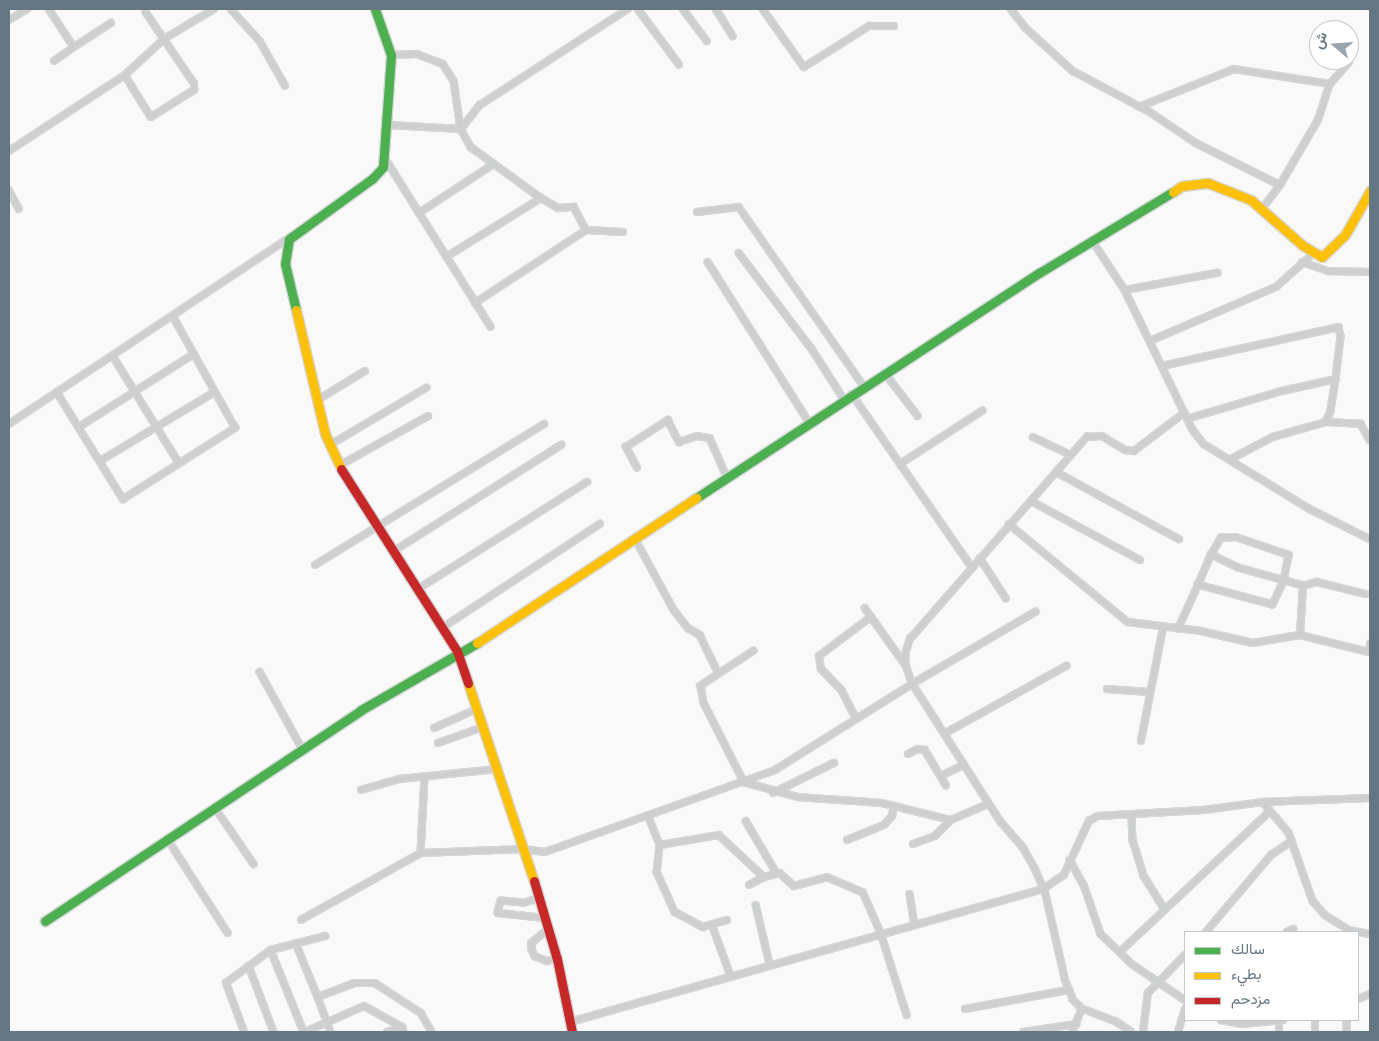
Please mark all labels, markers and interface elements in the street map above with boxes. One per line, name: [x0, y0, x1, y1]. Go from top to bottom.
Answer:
north arrow: [1309, 20, 1359, 70]
text: ش: [1309, 30, 1332, 51]
legend: [1184, 931, 1359, 1021]
text: سالك: [1231, 939, 1265, 959]
text: بطيء: [1231, 964, 1261, 984]
text: مزدحم: [1231, 989, 1270, 1009]

